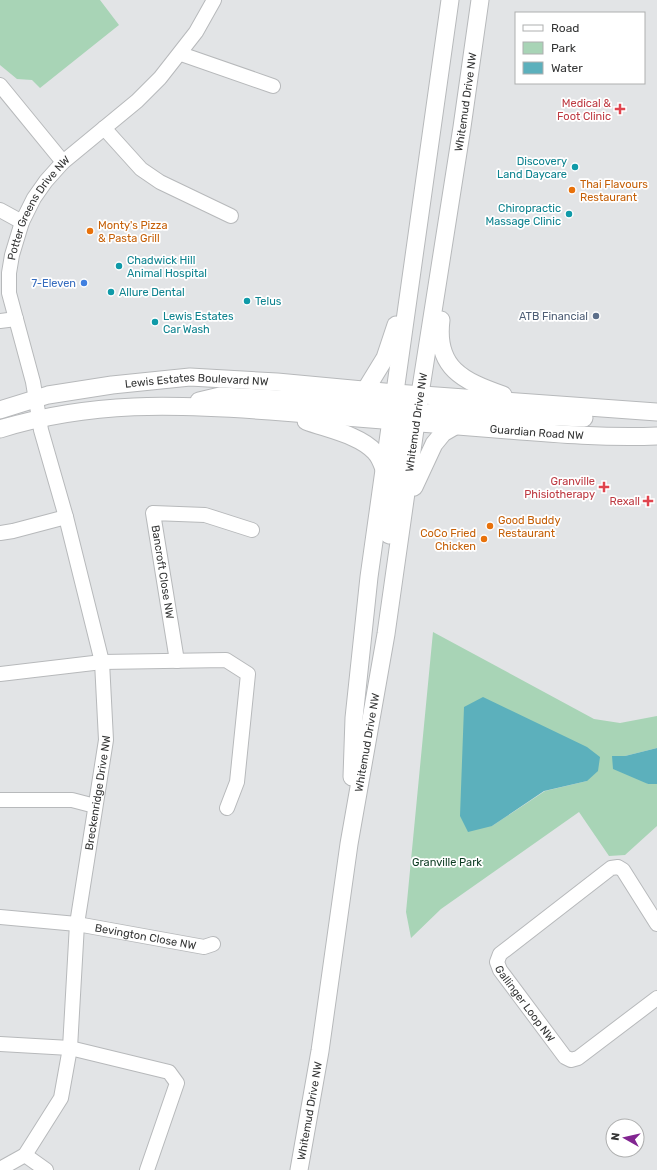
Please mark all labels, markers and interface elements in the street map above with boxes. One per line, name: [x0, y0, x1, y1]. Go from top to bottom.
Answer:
legend: [515, 12, 645, 84]
text: Road: [551, 21, 579, 35]
text: Park: [551, 41, 577, 55]
street label: Whitemud Drive NW: [452, 51, 480, 153]
text: Water: [551, 61, 583, 75]
place label: Medical & Foot Clinic: [557, 97, 611, 123]
marker: Medical & Foot Clinic: [614, 103, 626, 115]
street label: Potter Greens Drive NW: [5, 153, 73, 261]
place label: Discovery Land Daycare: [497, 155, 567, 181]
marker: Discovery Land Daycare: [570, 162, 580, 172]
place label: Thai Flavours Restaurant: [580, 178, 648, 204]
marker: Thai Flavours Restaurant: [567, 185, 577, 195]
place label: Chiropractic Massage Clinic: [485, 202, 561, 228]
marker: Chiropractic Massage Clinic: [564, 209, 574, 219]
place label: Monty's Pizza & Pasta Grill: [98, 219, 167, 245]
marker: Monty's Pizza & Pasta Grill: [85, 226, 95, 236]
place label: Chadwick Hill Animal Hospital: [127, 254, 207, 280]
marker: Chadwick Hill Animal Hospital: [114, 261, 124, 271]
place label: 7-Eleven: [31, 277, 76, 290]
marker: 7-Eleven: [79, 278, 89, 288]
place label: Allure Dental: [119, 286, 185, 299]
marker: Allure Dental: [106, 287, 116, 297]
place label: Telus: [255, 295, 282, 308]
marker: Telus: [242, 296, 252, 306]
place label: Lewis Estates Car Wash: [163, 310, 234, 336]
place label: ATB Financial: [519, 310, 588, 323]
marker: ATB Financial: [591, 311, 601, 321]
marker: Lewis Estates Car Wash: [150, 317, 160, 327]
street label: Lewis Estates Boulevard NW: [124, 371, 269, 391]
street label: Whitemud Drive NW: [403, 372, 430, 473]
street label: Guardian Road NW: [489, 423, 584, 442]
place label: Granville Phisiotherapy: [524, 475, 595, 501]
marker: Granville Phisiotherapy: [598, 481, 610, 493]
place label: Rexall: [610, 495, 640, 508]
marker: Rexall: [643, 496, 653, 506]
place label: Good Buddy Restaurant: [498, 514, 561, 540]
marker: Good Buddy Restaurant: [485, 521, 495, 531]
street label: Bancroft Close NW: [149, 524, 176, 620]
place label: CoCo Fried Chicken: [420, 527, 476, 553]
marker: CoCo Fried Chicken: [479, 534, 489, 544]
street label: Whitemud Drive NW: [352, 692, 383, 793]
street label: Breckenridge Drive NW: [83, 735, 113, 851]
park label: Granville Park: [412, 856, 482, 869]
street label: Bevington Close NW: [94, 921, 197, 952]
street label: Gallinger Loop NW: [492, 964, 558, 1045]
street label: Whitemud Drive NW: [295, 1060, 325, 1161]
north arrow: [605, 1118, 645, 1158]
text: N: [609, 1132, 623, 1142]

